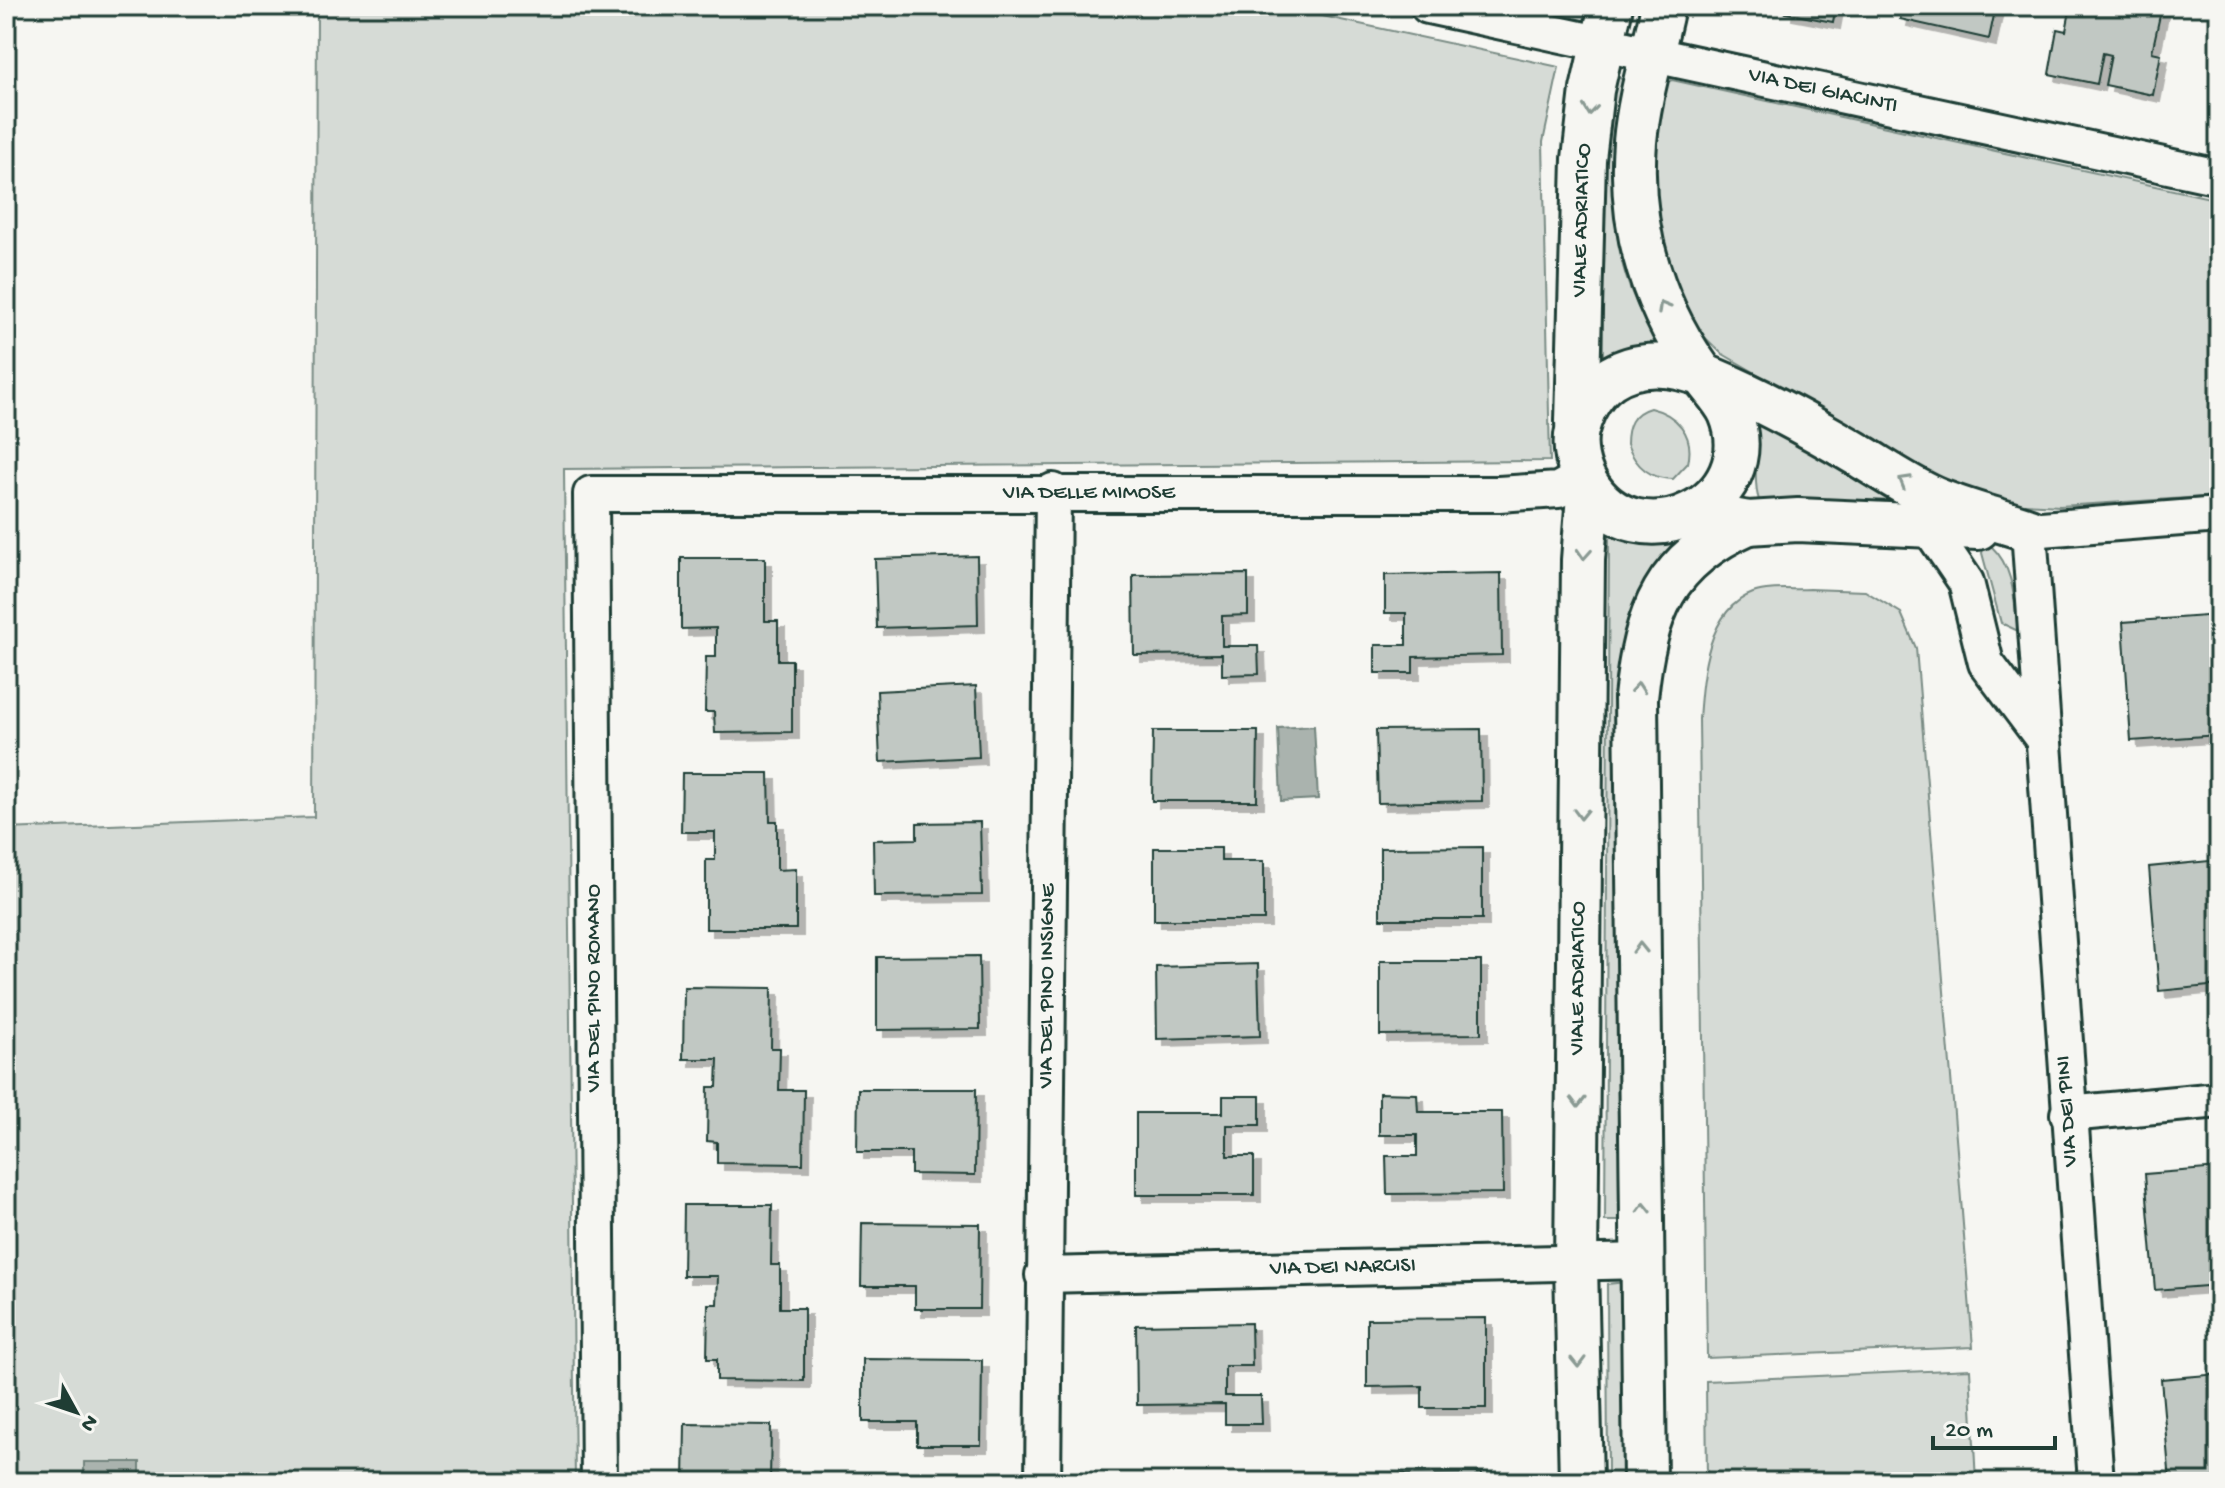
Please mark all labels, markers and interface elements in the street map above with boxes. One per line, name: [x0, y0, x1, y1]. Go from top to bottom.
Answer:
street label: VIA DEI GIACINTI: [1745, 62, 1900, 120]
one-way arrow: [1581, 104, 1598, 117]
street label: VIALE ADRIATICO: [1567, 142, 1599, 298]
one-way arrow: [1657, 301, 1673, 316]
one-way arrow: [1898, 475, 1913, 491]
street label: VIA DELLE MIMOSE: [1002, 481, 1176, 507]
one-way arrow: [1576, 548, 1593, 561]
one-way arrow: [1629, 681, 1646, 694]
one-way arrow: [1572, 808, 1590, 821]
street label: VIA DEL PINO INSIGNE: [1034, 882, 1062, 1089]
street label: VIA DEL PINO ROMANO: [582, 884, 608, 1093]
street label: VIALE ADRIATICO: [1565, 901, 1593, 1056]
one-way arrow: [1631, 941, 1649, 954]
street label: VIA DEI PINI: [2051, 1055, 2085, 1168]
one-way arrow: [1569, 1096, 1587, 1109]
one-way arrow: [1635, 1201, 1653, 1214]
street label: VIA DEI NARCISI: [1269, 1253, 1416, 1283]
one-way arrow: [1569, 1356, 1587, 1369]
north arrow: [36, 1372, 116, 1452]
scale bar: [1933, 1400, 2055, 1450]
text: N: [74, 1408, 103, 1436]
text: 20 m: [1945, 1417, 1993, 1446]

